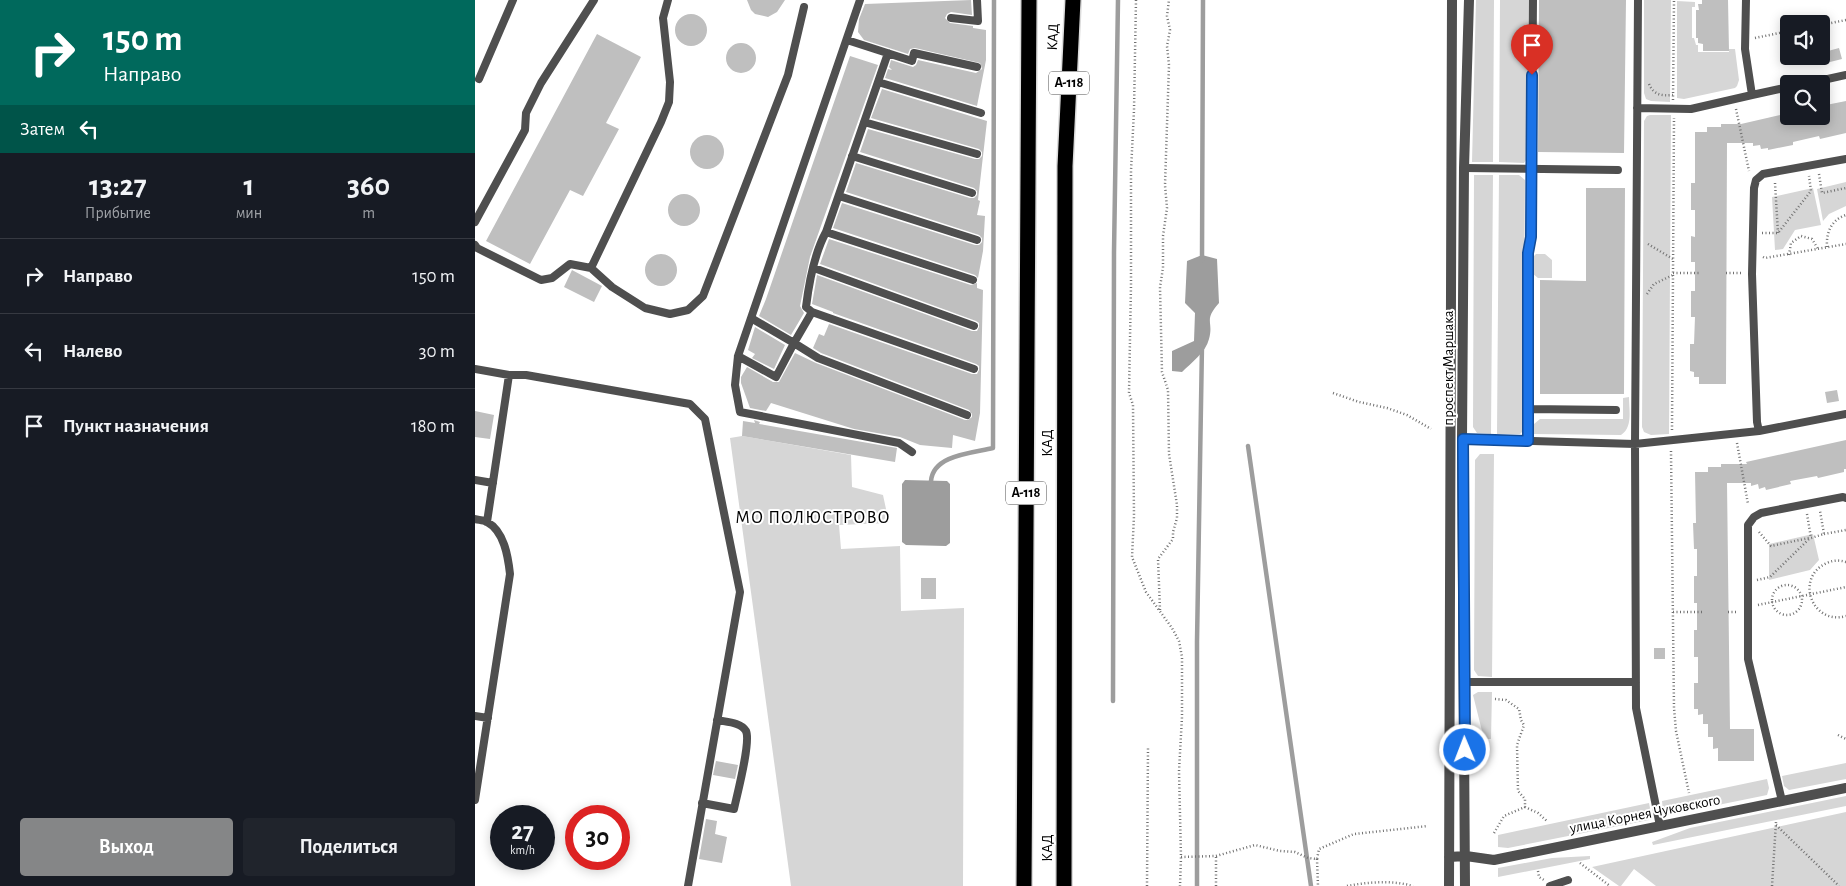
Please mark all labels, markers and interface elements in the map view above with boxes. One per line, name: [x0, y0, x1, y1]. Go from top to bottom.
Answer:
map controls: [1780, 15, 1830, 125]
button: sound: [1780, 15, 1830, 65]
icon: right: [20, 20, 85, 85]
text: 150 m: [103, 22, 183, 57]
street label: КАД: [1045, 23, 1061, 51]
pin: [1511, 24, 1553, 75]
icon: arrive: [1518, 31, 1546, 59]
text: Направо: [103, 63, 181, 85]
road number: А-118: [1049, 72, 1089, 95]
button: search: [1780, 75, 1830, 125]
icon: left: [75, 115, 103, 143]
text: Затем: [20, 120, 65, 139]
text: 13:27: [89, 171, 147, 201]
text: 1: [244, 171, 254, 201]
text: 360: [347, 171, 390, 201]
text: Прибытие: [85, 205, 151, 221]
text: мин: [236, 205, 262, 221]
text: m: [362, 205, 375, 221]
icon: right: [20, 262, 48, 290]
text: Направо: [63, 267, 133, 286]
text: 150 m: [412, 267, 455, 286]
street label: проспект Маршака: [1441, 310, 1456, 426]
icon: left: [20, 337, 48, 365]
text: Налево: [63, 342, 122, 361]
text: 30 m: [419, 342, 455, 361]
icon: arrive: [20, 412, 48, 440]
text: Пункт назначения: [63, 417, 209, 436]
text: 180 m: [411, 417, 455, 436]
street label: КАД: [1040, 429, 1055, 457]
road number: А-118: [1006, 482, 1046, 504]
district label: МО ПОЛЮСТРОВО: [735, 509, 891, 527]
position arrow: [1438, 723, 1490, 775]
street label: улица Корнея Чуковского: [1568, 792, 1721, 836]
speed limit sign: 30: [565, 805, 630, 870]
button: Выход: [20, 818, 233, 876]
button: Поделиться: [243, 818, 455, 876]
text: 27: [511, 819, 534, 844]
street label: КАД: [1040, 834, 1055, 862]
text: km/h: [510, 844, 535, 856]

